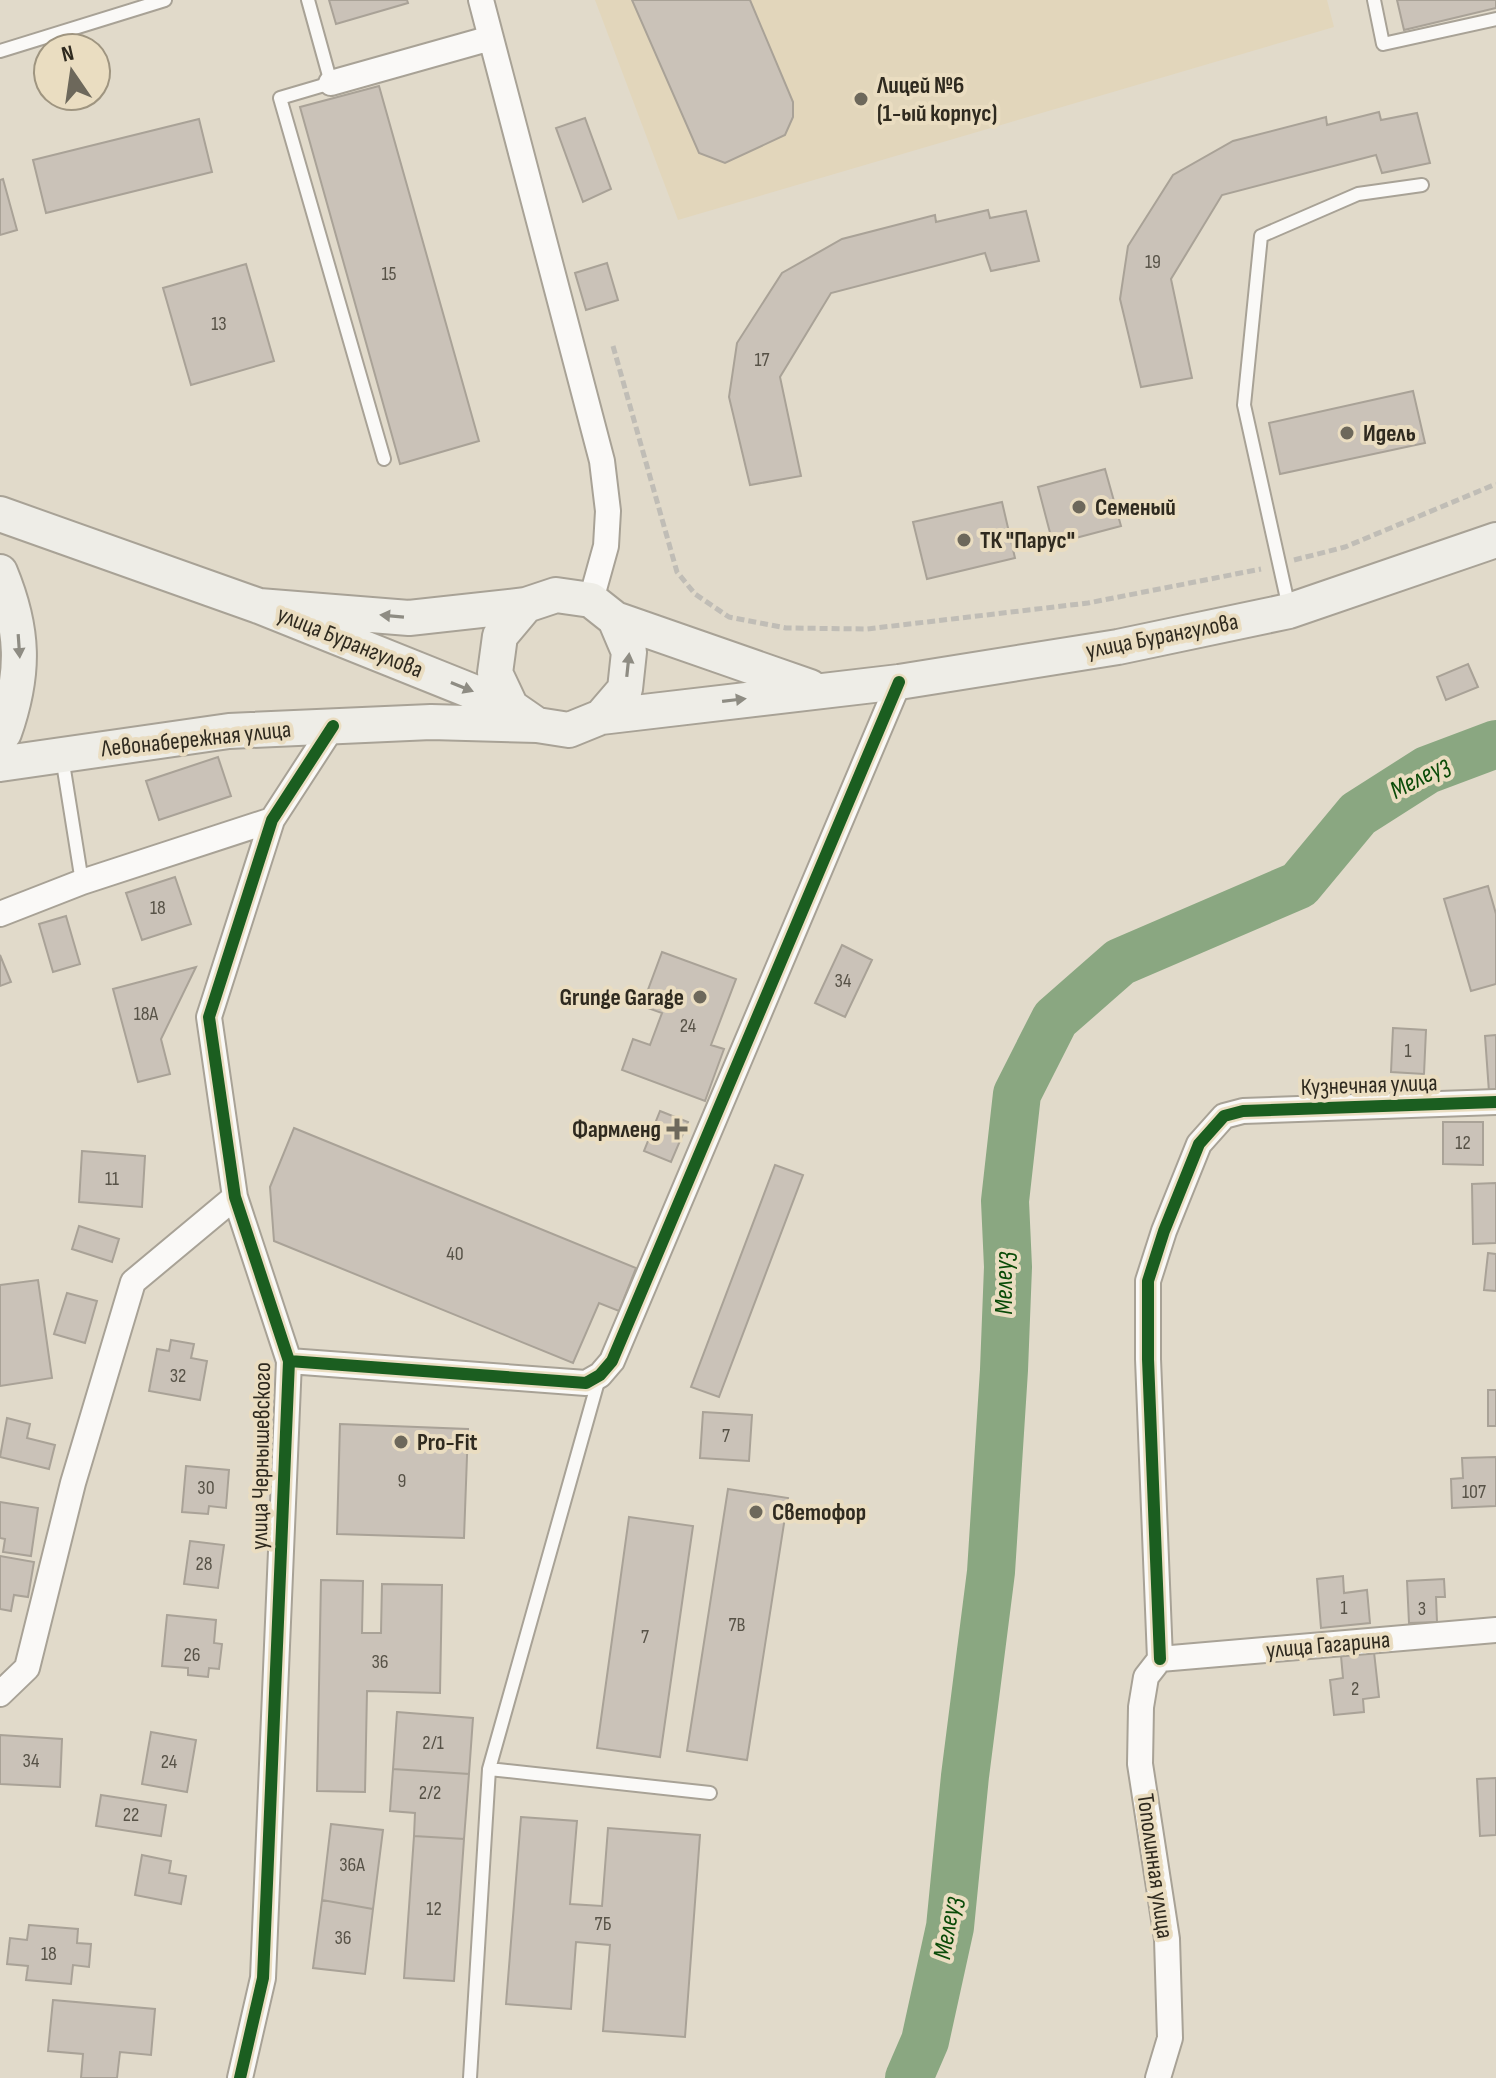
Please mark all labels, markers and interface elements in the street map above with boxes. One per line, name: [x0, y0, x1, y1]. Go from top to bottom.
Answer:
north arrow: [32, 32, 112, 112]
text: N: [59, 39, 77, 68]
place label: Лицей №6 (1-ый корпус): [876, 71, 997, 128]
marker: Лицей №6 (1-ый корпус): [852, 90, 870, 108]
house number: 19: [1145, 250, 1161, 274]
house number: 15: [381, 262, 397, 286]
house number: 13: [211, 312, 227, 336]
house number: 17: [755, 348, 769, 372]
place label: Идель: [1363, 419, 1416, 448]
marker: Идель: [1338, 424, 1356, 442]
place label: Семеный: [1095, 493, 1176, 522]
marker: Семеный: [1070, 498, 1088, 516]
place label: ТК "Парус": [980, 526, 1075, 555]
marker: ТК "Парус": [955, 531, 973, 549]
street label: улица Бурангулова: [273, 600, 427, 684]
street label: улица Бурангулова: [1083, 607, 1241, 665]
one-way arrow: [379, 610, 404, 623]
one-way arrow: [13, 634, 26, 659]
one-way arrow: [621, 653, 634, 678]
one-way arrow: [450, 681, 474, 694]
one-way arrow: [722, 694, 747, 707]
street label: Левонабережная улица: [99, 715, 292, 763]
water label: Мелеуз: [1385, 749, 1455, 807]
house number: 18: [150, 896, 166, 920]
house number: 34: [835, 969, 851, 993]
place label: Grunge Garage: [559, 983, 684, 1012]
marker: Grunge Garage: [691, 988, 709, 1006]
house number: 18А: [134, 1002, 159, 1026]
house number: 24: [680, 1014, 696, 1038]
house number: 1: [1405, 1039, 1412, 1063]
street label: Кузнечная улица: [1300, 1068, 1438, 1102]
place label: Фармленд: [572, 1115, 661, 1144]
marker: Фармленд: [668, 1120, 686, 1138]
house number: 12: [1455, 1131, 1471, 1155]
house number: 11: [105, 1167, 119, 1191]
house number: 40: [446, 1242, 464, 1266]
water label: Мелеуз: [989, 1251, 1020, 1315]
street label: улица Чернышевского: [245, 1362, 277, 1550]
house number: 32: [170, 1364, 186, 1388]
house number: 7: [722, 1424, 730, 1448]
place label: Pro-Fit: [417, 1428, 478, 1457]
marker: Pro-Fit: [392, 1433, 410, 1451]
house number: 9: [398, 1469, 406, 1493]
house number: 30: [197, 1476, 215, 1500]
house number: 107: [1462, 1480, 1486, 1504]
place label: Светофор: [772, 1498, 866, 1527]
marker: Светофор: [747, 1503, 765, 1521]
house number: 28: [196, 1552, 213, 1576]
house number: 1: [1341, 1596, 1348, 1620]
house number: 3: [1418, 1597, 1426, 1621]
house number: 7В: [728, 1613, 746, 1637]
house number: 7: [641, 1625, 649, 1649]
street label: улица Гагарина: [1265, 1625, 1391, 1665]
house number: 26: [184, 1643, 201, 1667]
house number: 36: [371, 1650, 389, 1674]
house number: 2: [1351, 1677, 1359, 1701]
house number: 2/1: [422, 1731, 444, 1755]
house number: 34: [23, 1749, 39, 1773]
house number: 24: [161, 1750, 177, 1774]
house number: 2/2: [419, 1781, 441, 1805]
street label: Тополинная улица: [1130, 1792, 1180, 1940]
house number: 22: [123, 1803, 139, 1827]
house number: 36А: [339, 1853, 365, 1877]
water label: Мелеуз: [927, 1894, 969, 1962]
house number: 12: [426, 1897, 442, 1921]
house number: 7Б: [595, 1912, 612, 1936]
house number: 36: [334, 1926, 352, 1950]
house number: 18: [41, 1942, 57, 1966]

